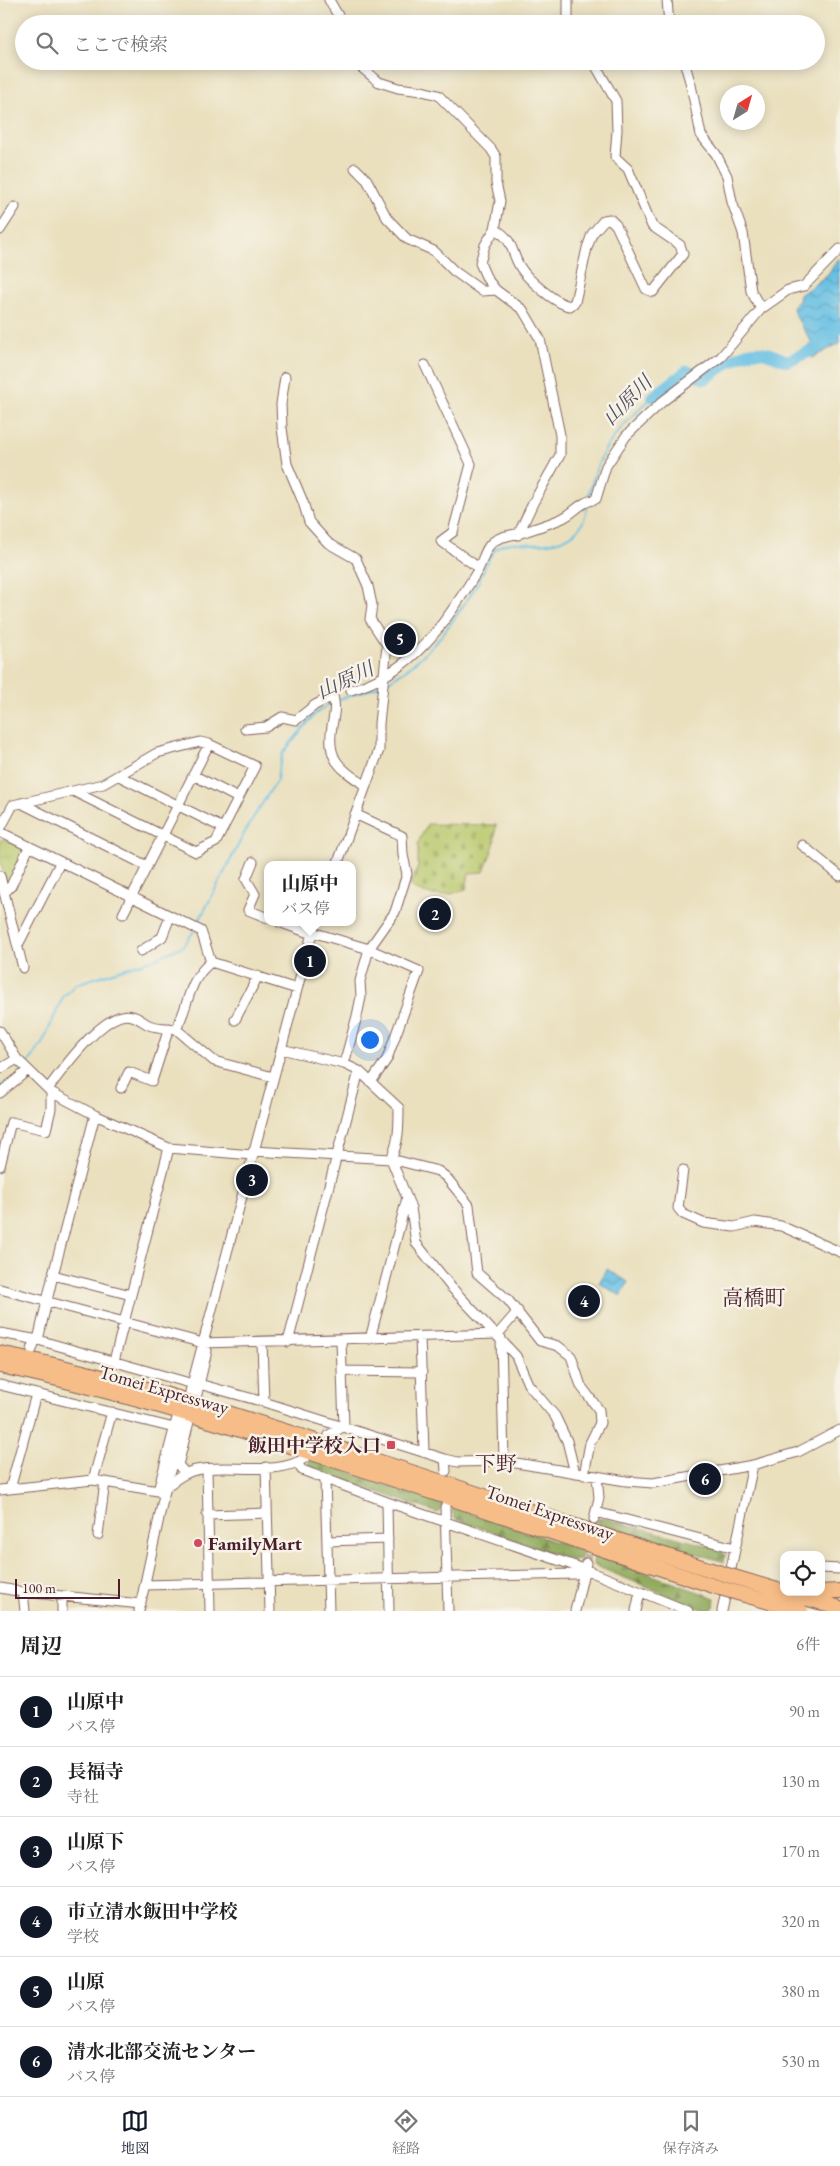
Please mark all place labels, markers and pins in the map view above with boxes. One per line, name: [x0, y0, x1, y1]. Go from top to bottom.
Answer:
pin: 5: [384, 620, 416, 658]
pin: 2: [419, 895, 451, 933]
pin: 1: [294, 942, 326, 980]
pin: 3: [236, 1161, 268, 1199]
pin: 4: [568, 1282, 600, 1320]
place label: 飯田中学校入口: [248, 1433, 381, 1458]
marker: 飯田中学校入口: [385, 1439, 397, 1451]
pin: 6: [689, 1460, 721, 1498]
place label: FamilyMart: [208, 1531, 302, 1556]
marker: FamilyMart: [192, 1537, 204, 1549]

